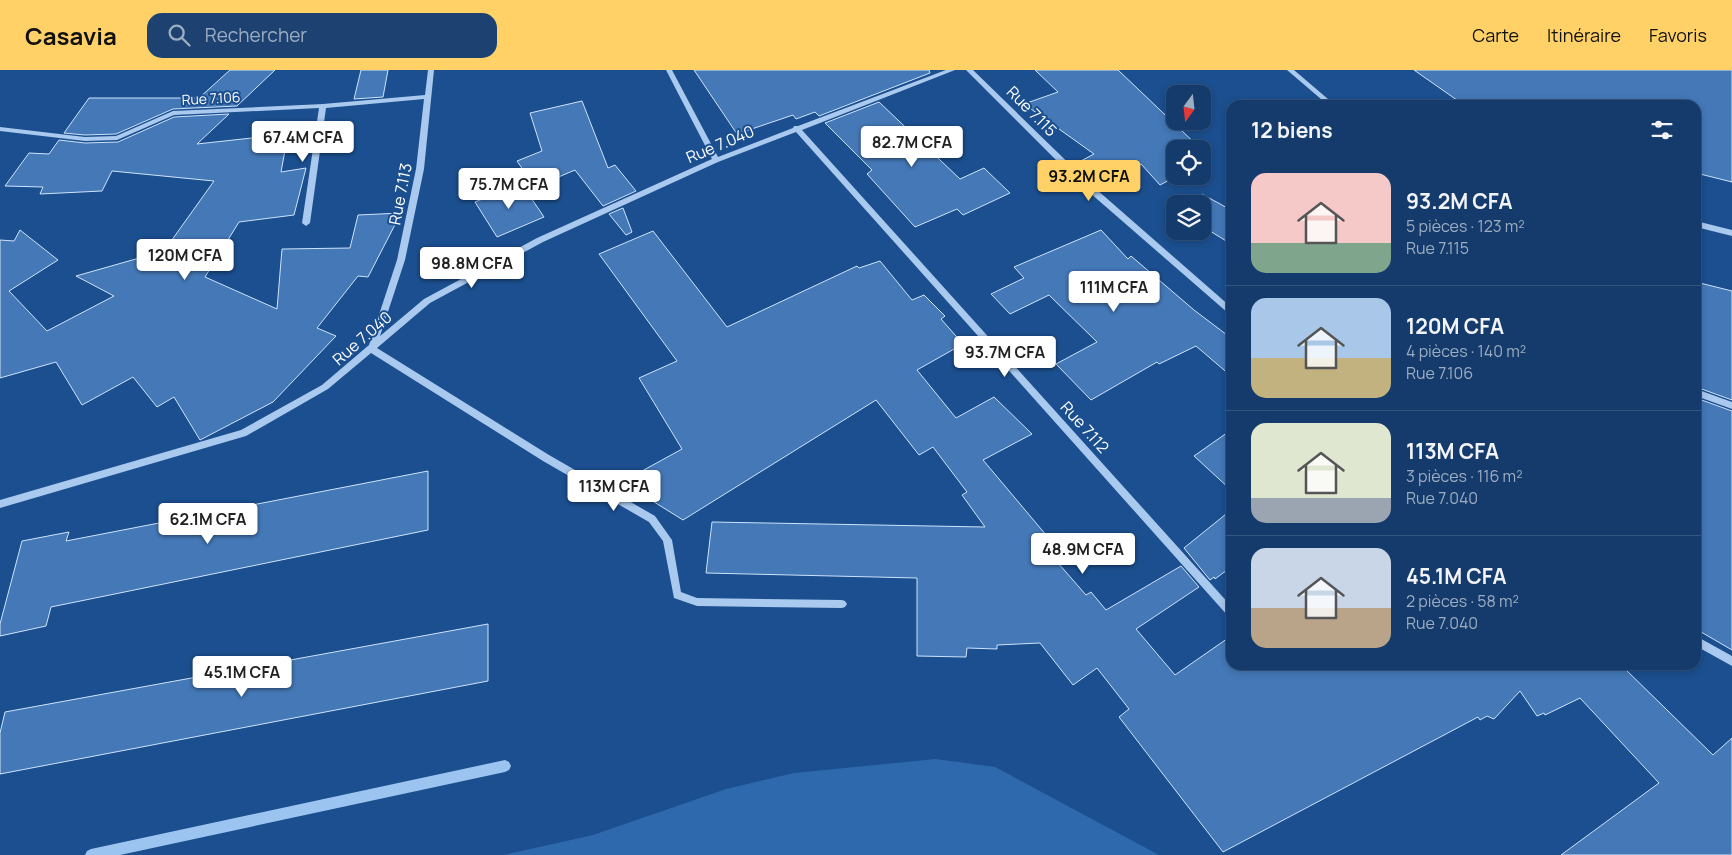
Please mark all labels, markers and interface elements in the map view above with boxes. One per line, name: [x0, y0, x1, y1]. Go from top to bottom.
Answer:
search box: [147, 13, 497, 58]
text: Casavia: [25, 19, 117, 52]
icon: search: [165, 21, 193, 49]
text: Rechercher: [205, 22, 307, 48]
text: Carte: [1472, 23, 1519, 47]
text: Itinéraire: [1547, 23, 1621, 47]
text: Favoris: [1649, 23, 1707, 47]
street label: Rue 7.115: [1002, 81, 1062, 141]
north arrow: [1166, 85, 1211, 130]
map controls: [1166, 85, 1211, 240]
street label: Rue 7.106: [181, 87, 241, 109]
text: 12 biens: [1251, 116, 1333, 144]
icon: filters: [1648, 116, 1676, 144]
street label: Rue 7.040: [683, 120, 757, 168]
pin: 67.4M CFA: [246, 121, 360, 163]
text: 67.4M CFA: [263, 126, 343, 148]
pin: 82.7M CFA: [855, 126, 969, 168]
text: 82.7M CFA: [872, 131, 952, 153]
button: locate: [1166, 140, 1211, 185]
pin: 93.2M CFA: [1032, 160, 1146, 202]
street label: Rue 7.113: [383, 161, 417, 227]
text: 93.2M CFA: [1048, 165, 1130, 187]
pin: 75.7M CFA: [452, 168, 566, 210]
text: 75.7M CFA: [470, 173, 548, 195]
text: 93.2M CFA: [1406, 187, 1513, 215]
icon: home: [1291, 193, 1351, 253]
button: layers: [1166, 195, 1211, 240]
text: 5 pièces · 123 m²: [1406, 215, 1525, 237]
text: Rue 7.115: [1406, 237, 1469, 259]
pin: 120M CFA: [133, 238, 237, 281]
text: 120M CFA: [148, 244, 222, 266]
pin: 98.8M CFA: [415, 246, 529, 289]
text: 98.8M CFA: [431, 252, 513, 274]
pin: 111M CFA: [1062, 270, 1166, 313]
text: 111M CFA: [1080, 276, 1148, 298]
street label: Rue 7.040: [328, 306, 396, 370]
text: 120M CFA: [1406, 312, 1504, 340]
icon: home: [1291, 318, 1351, 378]
pin: 93.7M CFA: [948, 336, 1062, 378]
text: 4 pièces · 140 m²: [1406, 340, 1526, 362]
text: 93.7M CFA: [965, 341, 1045, 363]
text: Rue 7.106: [1406, 362, 1473, 384]
street label: Rue 7.112: [1056, 396, 1114, 458]
text: 113M CFA: [1406, 437, 1499, 465]
icon: home: [1291, 443, 1351, 503]
text: 3 pièces · 116 m²: [1406, 465, 1523, 487]
pin: 113M CFA: [562, 470, 666, 512]
text: 113M CFA: [579, 475, 649, 497]
text: Rue 7.040: [1406, 487, 1478, 509]
pin: 62.1M CFA: [151, 502, 265, 545]
text: 62.1M CFA: [169, 508, 247, 530]
pin: 48.9M CFA: [1026, 532, 1140, 575]
text: 48.9M CFA: [1042, 538, 1124, 560]
text: 45.1M CFA: [1406, 562, 1507, 590]
icon: home: [1291, 568, 1351, 628]
text: 2 pièces · 58 m²: [1406, 590, 1519, 612]
text: Rue 7.040: [1406, 612, 1478, 634]
pin: 45.1M CFA: [185, 656, 299, 698]
text: 45.1M CFA: [204, 661, 280, 683]

